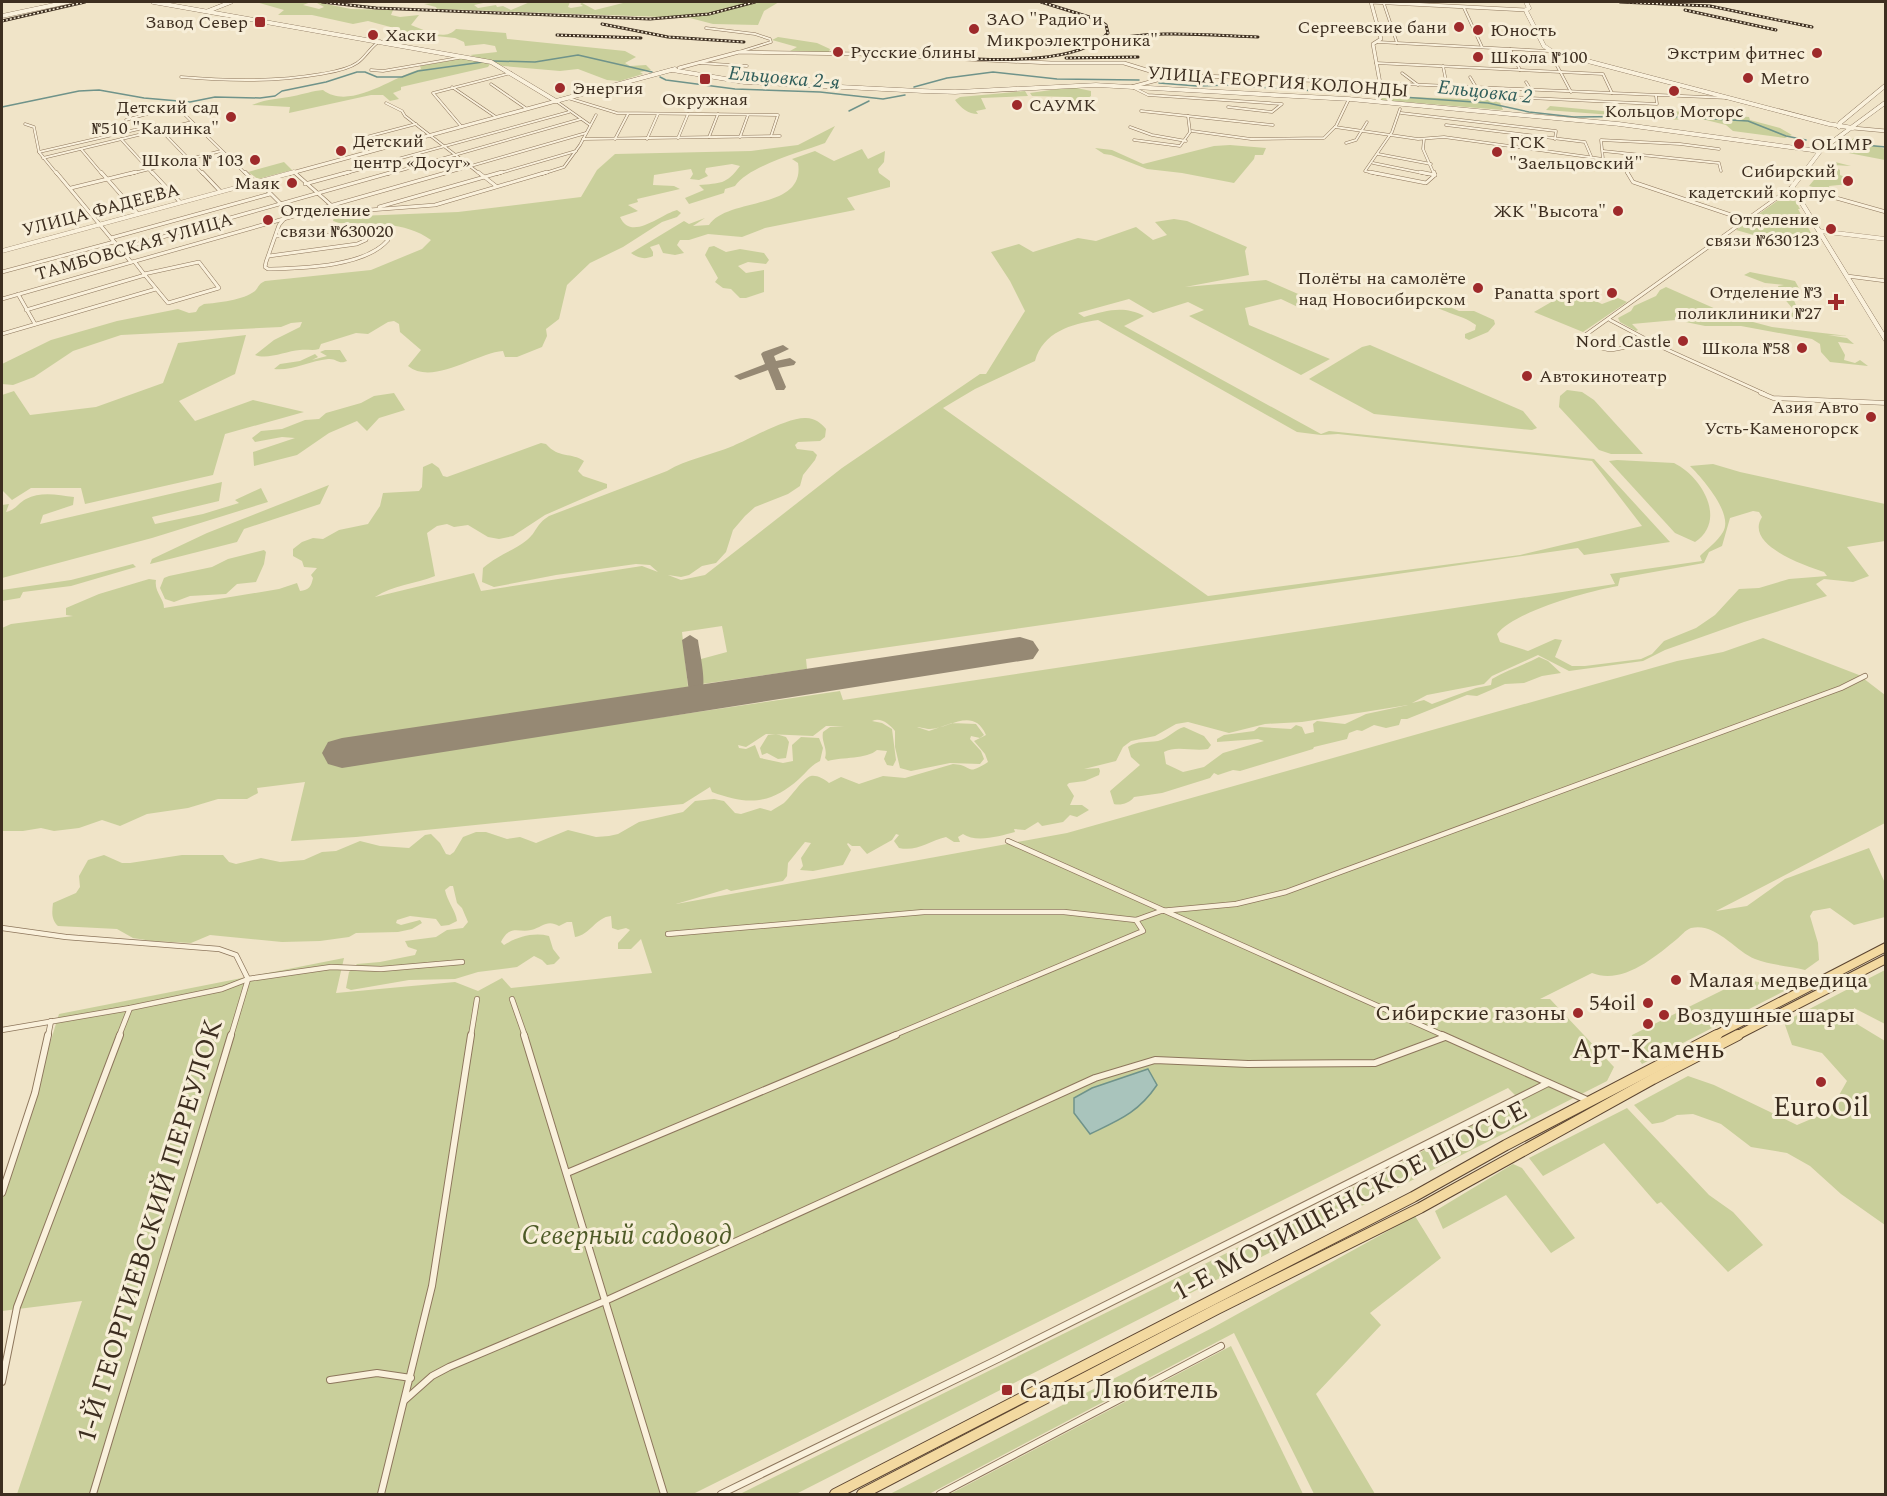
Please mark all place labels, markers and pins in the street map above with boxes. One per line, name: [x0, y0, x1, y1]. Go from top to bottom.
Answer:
place label: ЗАО "Радио и Микроэлектроника": [986, 6, 1158, 54]
place label: Завод Север: [145, 9, 248, 36]
place label: Сергеевские бани: [1298, 14, 1447, 41]
marker: Завод Север: [253, 15, 267, 29]
place label: Юность: [1490, 17, 1556, 44]
marker: Сергеевские бани: [1452, 20, 1466, 34]
place label: Хаски: [385, 22, 437, 49]
marker: ЗАО "Радио и Микроэлектроника": [967, 22, 981, 36]
marker: Юность: [1471, 23, 1485, 37]
marker: Хаски: [366, 28, 380, 42]
place label: Русские блины: [850, 39, 976, 66]
place label: Экстрим фитнес: [1667, 40, 1805, 67]
place label: Школа №100: [1490, 44, 1587, 71]
marker: Русские блины: [831, 45, 845, 59]
marker: Экстрим фитнес: [1810, 46, 1824, 60]
marker: Школа №100: [1471, 50, 1485, 64]
place label: Metro: [1760, 65, 1809, 92]
marker: Metro: [1741, 71, 1755, 85]
marker: Окружная: [698, 72, 712, 86]
place label: Энергия: [572, 75, 643, 102]
marker: Энергия: [553, 81, 567, 95]
marker: Кольцов Моторс: [1667, 84, 1681, 98]
place label: Окружная: [662, 86, 748, 113]
place label: САУМК: [1029, 92, 1096, 119]
place label: Детский сад №510 "Калинка": [92, 94, 219, 142]
marker: САУМК: [1010, 98, 1024, 112]
place label: Кольцов Моторс: [1604, 98, 1744, 125]
marker: Детский сад №510 "Калинка": [224, 110, 238, 124]
place label: Детский центр «Досуг»: [353, 128, 471, 176]
place label: ГСК "Заельцовский": [1509, 129, 1643, 177]
place label: OLIMP: [1811, 131, 1873, 158]
marker: OLIMP: [1792, 137, 1806, 151]
marker: Детский центр «Досуг»: [334, 144, 348, 158]
marker: ГСК "Заельцовский": [1490, 145, 1504, 159]
place label: Школа № 103: [141, 147, 243, 174]
marker: Школа № 103: [248, 153, 262, 167]
place label: Сибирский кадетский корпус: [1688, 158, 1836, 206]
place label: Маяк: [234, 170, 280, 197]
marker: Сибирский кадетский корпус: [1841, 174, 1855, 188]
marker: Маяк: [285, 176, 299, 190]
place label: Отделение связи №630020: [280, 197, 394, 245]
place label: ЖК "Высота": [1494, 198, 1606, 225]
marker: ЖК "Высота": [1611, 204, 1625, 218]
place label: Отделение связи №630123: [1705, 206, 1819, 254]
marker: Отделение связи №630020: [261, 213, 275, 227]
marker: Отделение связи №630123: [1824, 222, 1838, 236]
place label: Полёты на самолёте над Новосибирском: [1298, 265, 1466, 313]
place label: Отделение №3 поликлиники №27: [1677, 279, 1822, 327]
place label: Panatta sport: [1494, 280, 1600, 307]
marker: Полёты на самолёте над Новосибирском: [1471, 281, 1485, 295]
marker: Panatta sport: [1605, 286, 1619, 300]
marker: Отделение №3 поликлиники №27: [1827, 293, 1845, 311]
place label: Nord Castle: [1575, 328, 1671, 355]
marker: Nord Castle: [1676, 334, 1690, 348]
place label: Школа №58: [1702, 335, 1790, 362]
marker: Школа №58: [1795, 341, 1809, 355]
place label: Автокинотеатр: [1539, 363, 1667, 390]
marker: Автокинотеатр: [1520, 369, 1534, 383]
place label: Азия Авто Усть-Каменогорск: [1704, 394, 1859, 442]
marker: Азия Авто Усть-Каменогорск: [1864, 410, 1878, 424]
place label: Малая медведица: [1688, 964, 1868, 997]
marker: Малая медведица: [1669, 973, 1683, 987]
place label: 54oil: [1589, 987, 1636, 1020]
marker: 54oil: [1641, 996, 1655, 1010]
place label: Сибирские газоны: [1375, 997, 1566, 1030]
place label: Воздушные шары: [1676, 999, 1855, 1032]
marker: Сибирские газоны: [1571, 1006, 1585, 1020]
marker: Воздушные шары: [1657, 1008, 1671, 1022]
marker: Арт-Камень: [1641, 1017, 1655, 1031]
place label: Арт-Камень: [1572, 1029, 1724, 1071]
marker: EuroOil: [1814, 1075, 1828, 1089]
place label: EuroOil: [1773, 1087, 1869, 1129]
place label: Сады Любитель: [1019, 1369, 1218, 1411]
marker: Сады Любитель: [1000, 1383, 1014, 1397]

